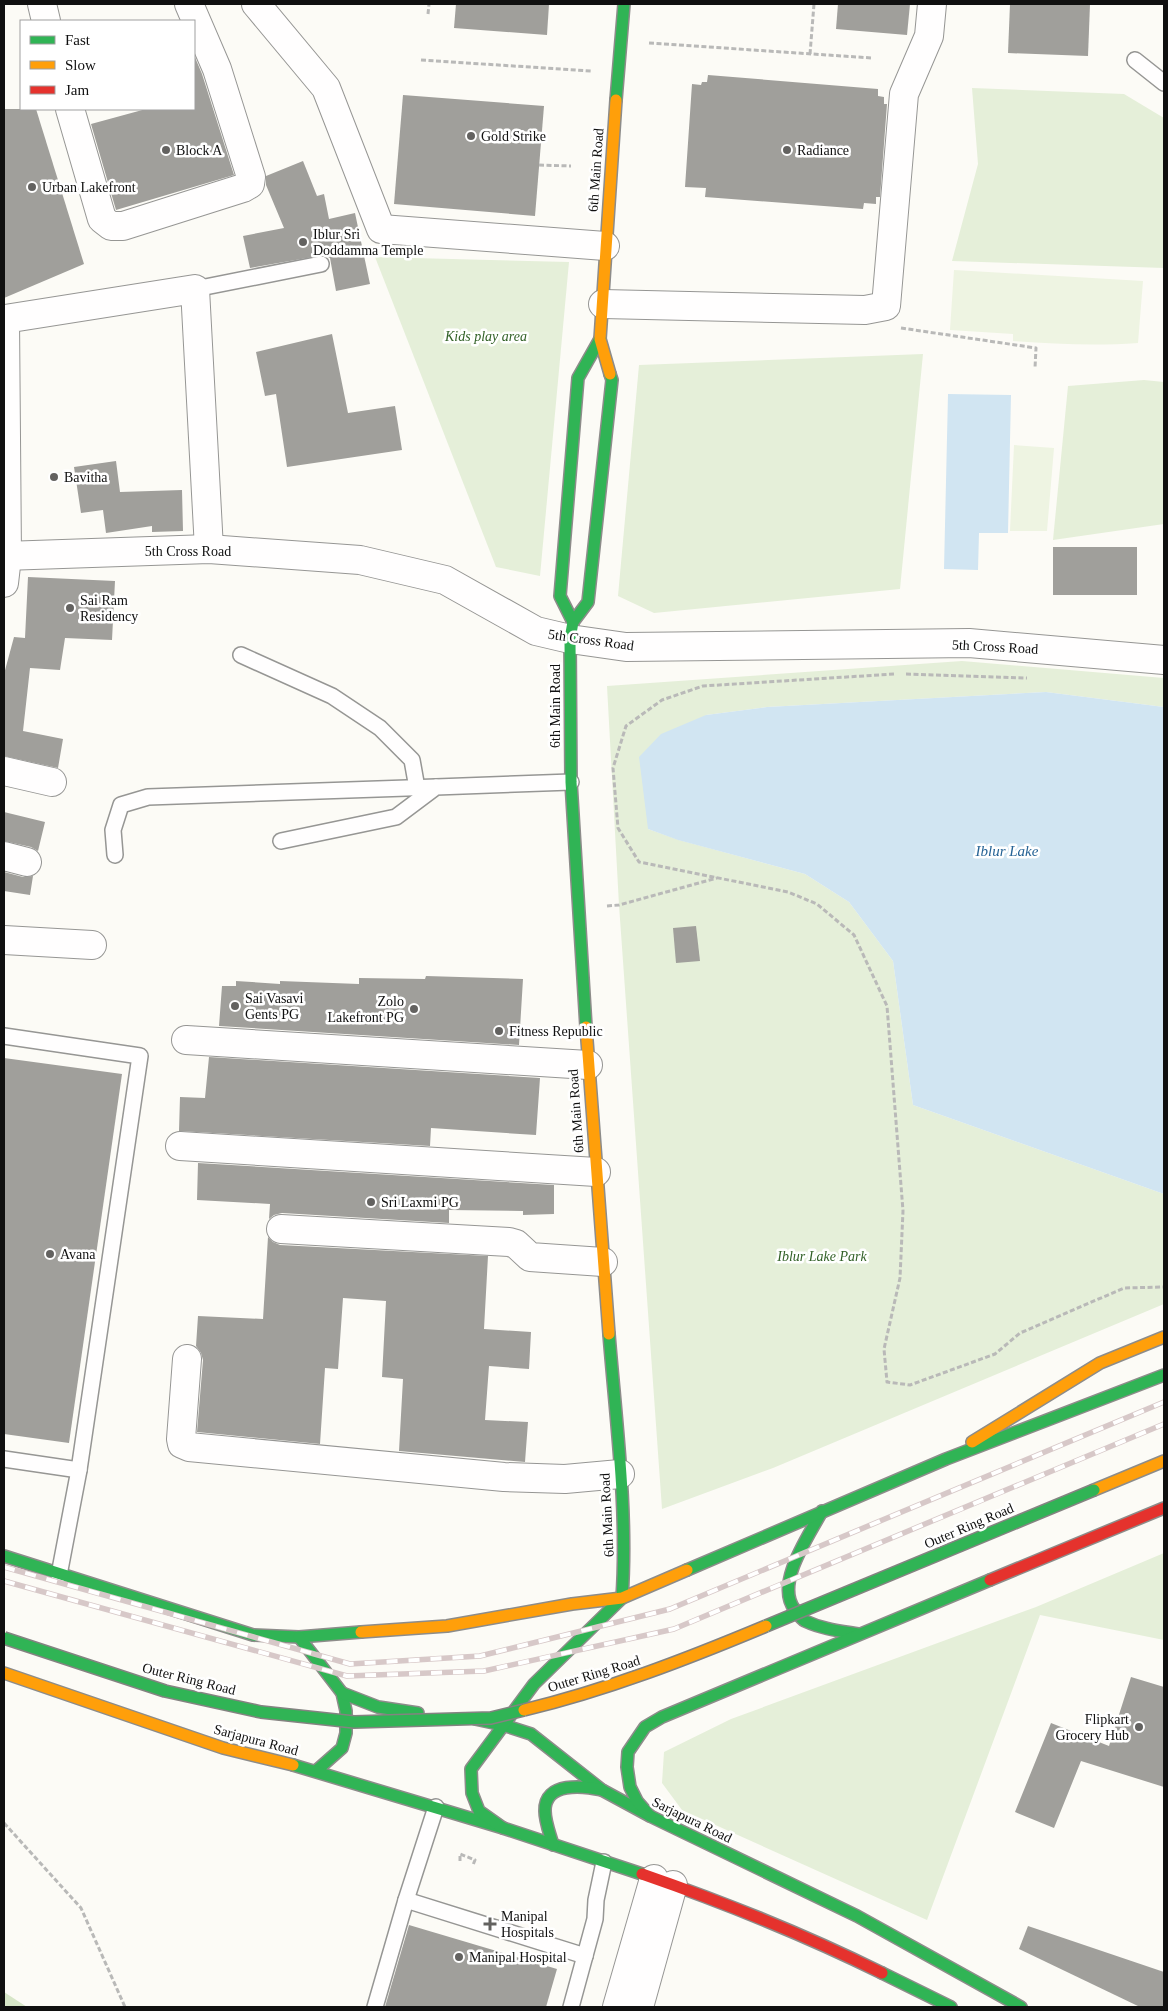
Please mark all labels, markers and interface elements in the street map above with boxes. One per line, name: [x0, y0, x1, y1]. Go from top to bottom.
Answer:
legend: [20, 20, 195, 110]
text: Fast: [65, 32, 91, 48]
text: Slow: [65, 57, 96, 73]
text: Jam: [65, 82, 89, 98]
street label: 6th Main Road: [586, 128, 606, 212]
place label: Gold Strike: [481, 129, 546, 144]
marker: Gold Strike: [465, 130, 477, 142]
place label: Block A: [176, 143, 223, 158]
place label: Radiance: [797, 143, 849, 158]
marker: Block A: [160, 144, 172, 156]
marker: Radiance: [781, 144, 793, 156]
place label: Urban Lakefront: [42, 180, 136, 195]
marker: Urban Lakefront: [26, 181, 38, 193]
place label: Iblur Sri Doddamma Temple: [313, 227, 423, 258]
marker: Iblur Sri Doddamma Temple: [297, 236, 309, 248]
park label: Kids play area: [444, 329, 527, 344]
place label: Bavitha: [64, 470, 108, 485]
marker: Bavitha: [48, 471, 60, 483]
street label: 5th Cross Road: [145, 544, 231, 559]
place label: Sai Ram Residency: [80, 593, 138, 624]
marker: Sai Ram Residency: [64, 602, 76, 614]
street label: 5th Cross Road: [547, 627, 635, 653]
street label: 5th Cross Road: [951, 637, 1039, 657]
street label: 6th Main Road: [548, 664, 563, 748]
water label: Iblur Lake: [975, 843, 1039, 859]
place label: Sai Vasavi Gents PG: [245, 991, 304, 1022]
place label: Zolo Lakefront PG: [327, 994, 404, 1025]
marker: Sai Vasavi Gents PG: [229, 1000, 241, 1012]
marker: Zolo Lakefront PG: [408, 1003, 420, 1015]
place label: Fitness Republic: [509, 1024, 603, 1039]
marker: Fitness Republic: [493, 1025, 505, 1037]
street label: 6th Main Road: [566, 1069, 586, 1153]
place label: Sri Laxmi PG: [381, 1195, 459, 1210]
marker: Sri Laxmi PG: [365, 1196, 377, 1208]
place label: Avana: [60, 1247, 96, 1262]
marker: Avana: [44, 1248, 56, 1260]
park label: Iblur Lake Park: [776, 1249, 867, 1264]
street label: 6th Main Road: [597, 1473, 617, 1557]
street label: Outer Ring Road: [922, 1500, 1016, 1552]
street label: Outer Ring Road: [546, 1653, 642, 1695]
street label: Outer Ring Road: [141, 1660, 237, 1698]
place label: Flipkart Grocery Hub: [1056, 1712, 1129, 1743]
marker: Flipkart Grocery Hub: [1133, 1721, 1145, 1733]
street label: Sarjapura Road: [212, 1722, 300, 1758]
street label: Sarjapura Road: [650, 1794, 734, 1846]
place label: Manipal Hospitals: [501, 1909, 554, 1940]
marker: Manipal Hospitals: [483, 1917, 497, 1931]
place label: Manipal Hospital: [469, 1950, 567, 1965]
marker: Manipal Hospital: [453, 1951, 465, 1963]

